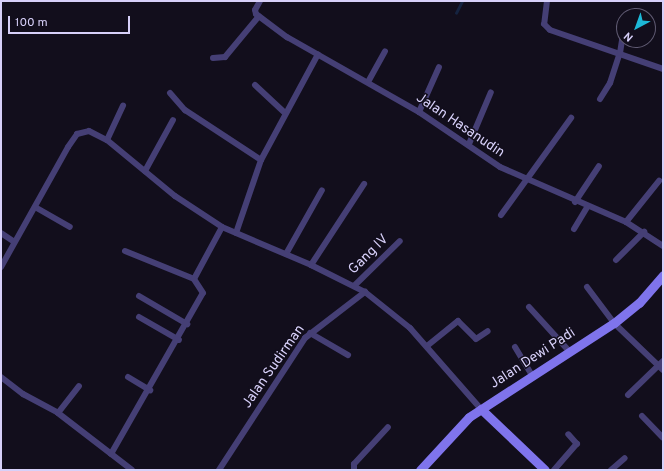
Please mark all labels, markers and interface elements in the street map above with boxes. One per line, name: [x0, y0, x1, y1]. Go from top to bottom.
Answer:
scale bar: [10, 8, 132, 34]
north arrow: [616, 8, 656, 48]
text: 100 m: [15, 15, 48, 31]
text: N: [621, 28, 636, 44]
street label: Jalan Hasanudin: [413, 90, 507, 162]
street label: Gang IV: [346, 232, 392, 278]
street label: Jalan Sudirman: [239, 322, 309, 412]
street label: Jalan Dewi Padi: [487, 325, 579, 393]

